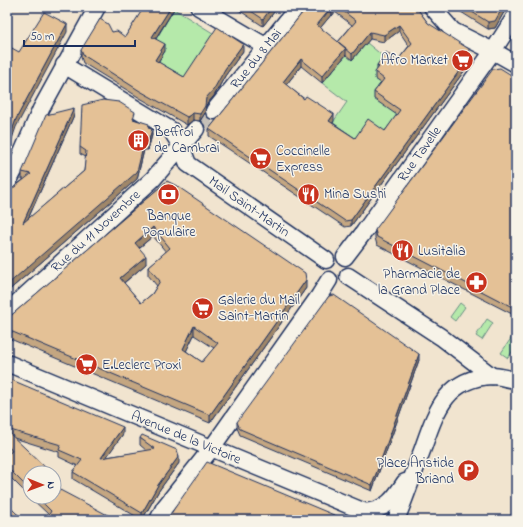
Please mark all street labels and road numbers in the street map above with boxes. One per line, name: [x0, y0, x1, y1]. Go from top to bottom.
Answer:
street label: Rue du 8 Mai: [225, 24, 287, 94]
street label: Rue Tavelle: [392, 121, 447, 186]
street label: Mail Saint-Martin: [204, 171, 294, 242]
street label: Rue du 11 Novembre: [46, 184, 146, 278]
street label: Avenue de la Victoire: [128, 405, 245, 470]

